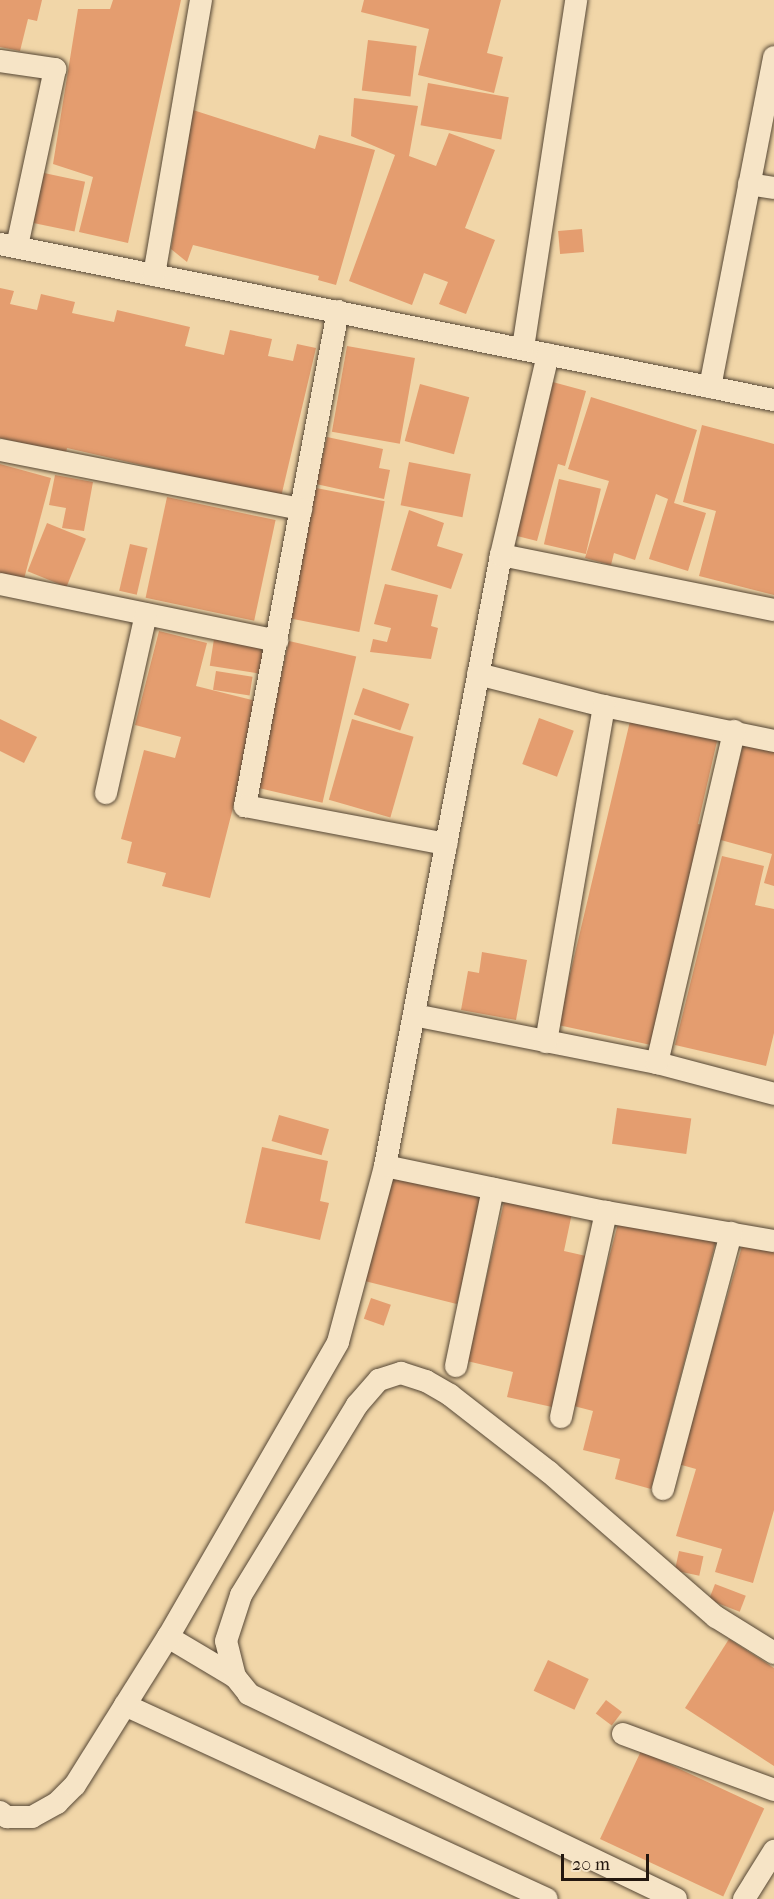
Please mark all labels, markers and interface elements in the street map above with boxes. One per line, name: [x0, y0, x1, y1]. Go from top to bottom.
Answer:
scale bar: [564, 1842, 652, 1880]
text: 20 m: [572, 1854, 610, 1875]

